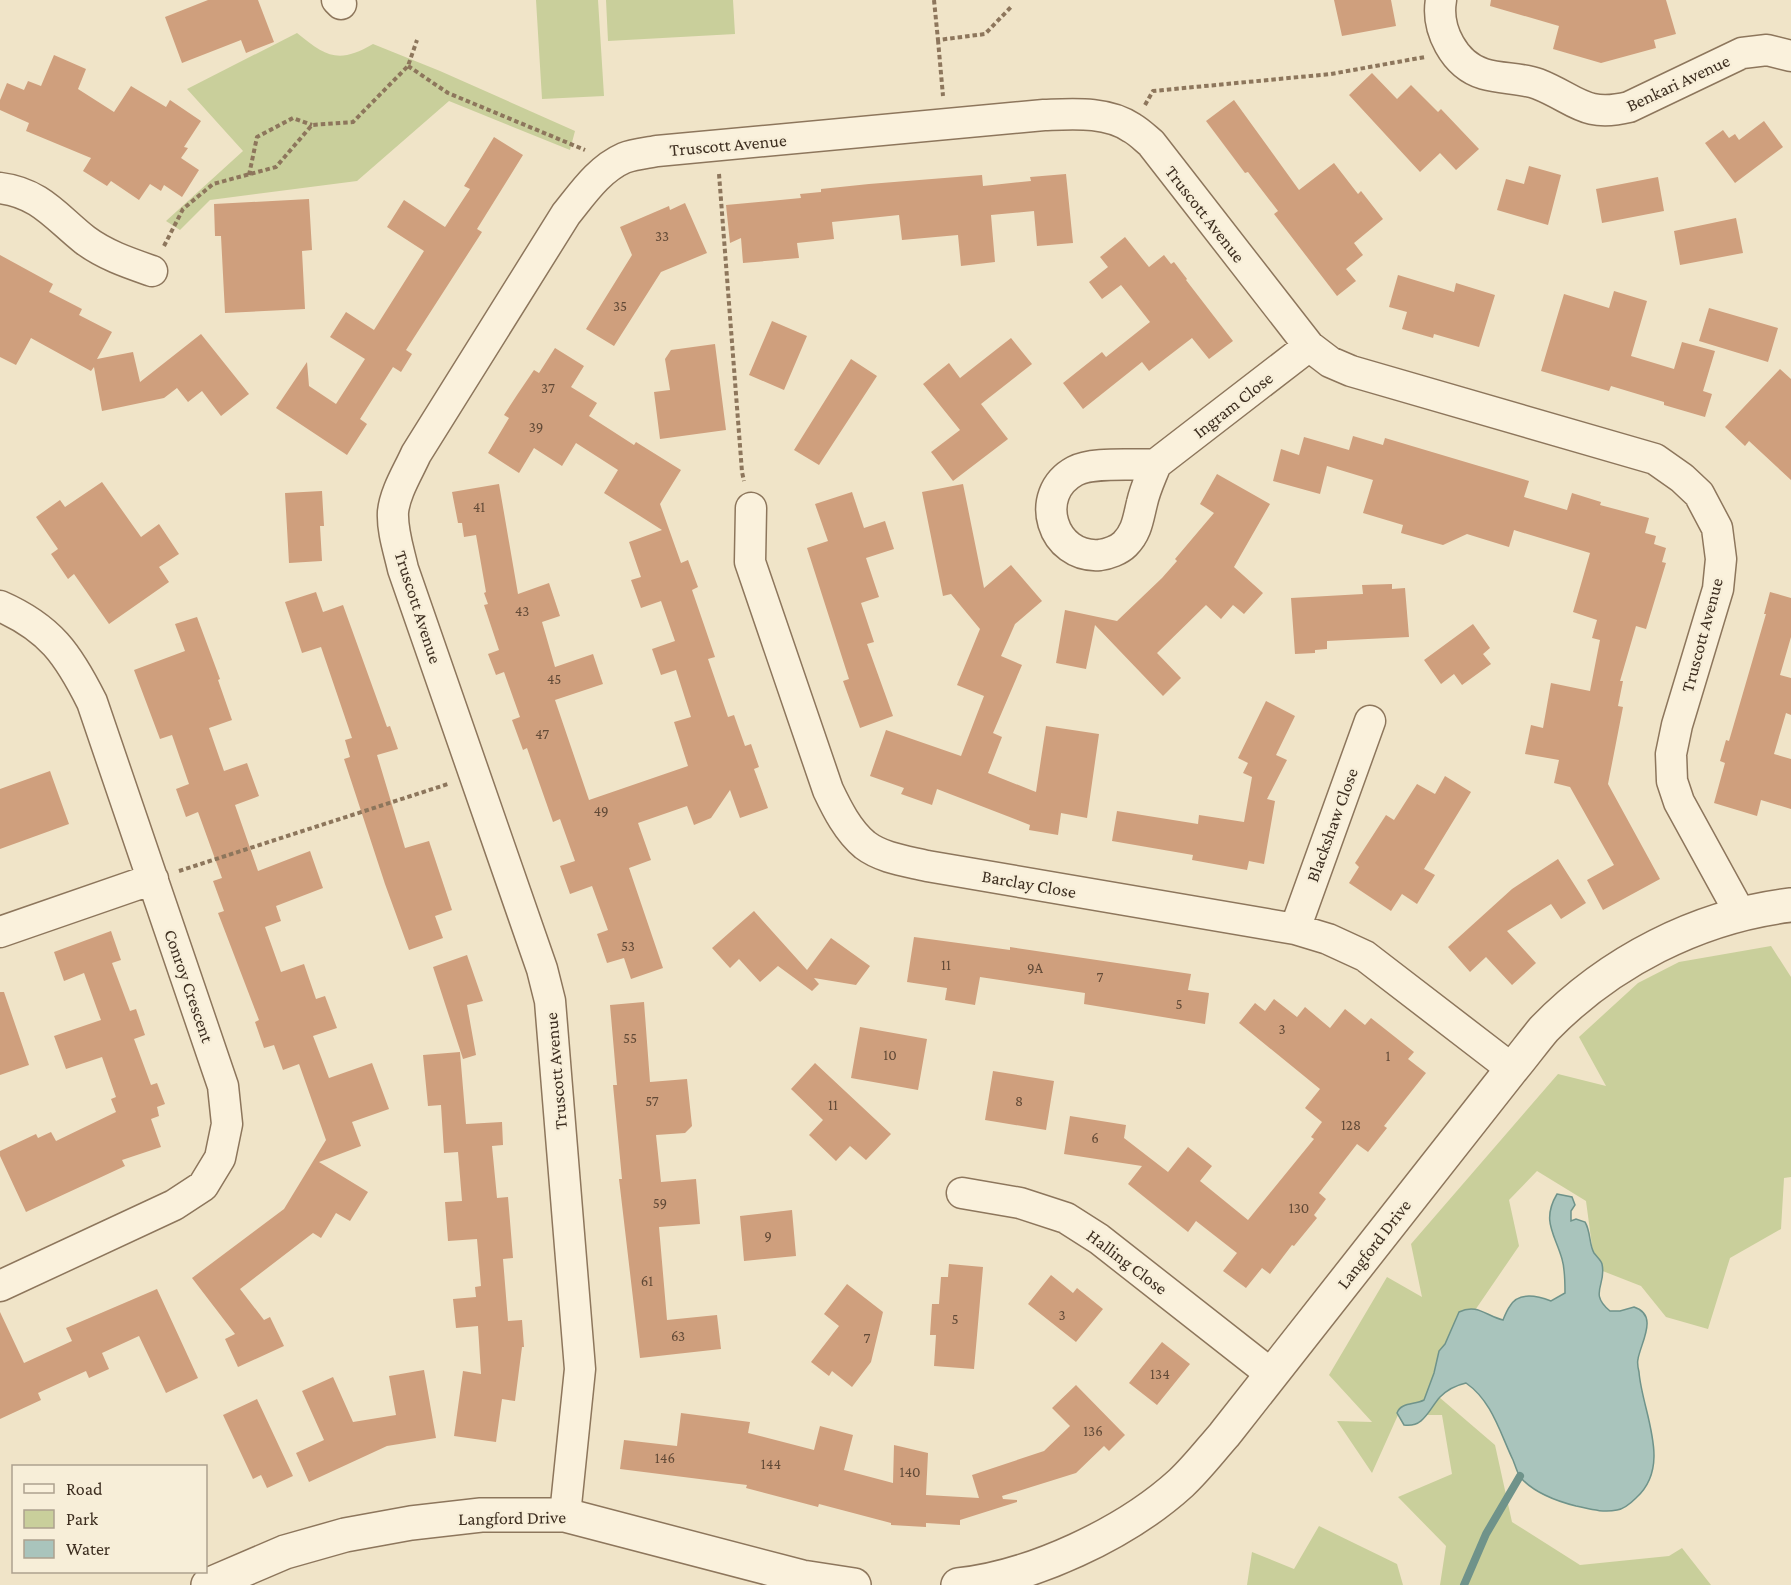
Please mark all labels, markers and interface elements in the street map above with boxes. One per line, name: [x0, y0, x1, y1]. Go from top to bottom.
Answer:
street label: Benkari Avenue: [1623, 50, 1733, 116]
street label: Truscott Avenue: [669, 130, 787, 160]
street label: Truscott Avenue: [1161, 162, 1249, 266]
house number: 33: [655, 228, 669, 244]
house number: 35: [613, 298, 627, 314]
street label: Ingram Close: [1189, 368, 1277, 442]
house number: 37: [541, 380, 555, 396]
house number: 39: [529, 419, 543, 435]
house number: 41: [473, 499, 485, 515]
street label: Truscott Avenue: [390, 548, 446, 666]
street label: Truscott Avenue: [1677, 576, 1727, 694]
house number: 43: [515, 603, 529, 619]
house number: 45: [547, 671, 561, 687]
house number: 47: [535, 726, 549, 742]
street label: Blackshaw Close: [1302, 765, 1362, 885]
house number: 49: [593, 803, 609, 819]
street label: Barclay Close: [980, 866, 1078, 902]
street label: Conroy Crescent: [160, 927, 218, 1046]
house number: 53: [621, 938, 635, 954]
house number: 11: [941, 957, 951, 973]
house number: 9A: [1027, 960, 1043, 976]
house number: 7: [1097, 969, 1104, 985]
house number: 5: [1175, 996, 1183, 1012]
street label: Truscott Avenue: [541, 1012, 571, 1130]
house number: 3: [1278, 1021, 1286, 1037]
house number: 55: [623, 1030, 637, 1046]
house number: 10: [883, 1047, 897, 1063]
house number: 1: [1386, 1048, 1391, 1064]
house number: 57: [645, 1093, 659, 1109]
house number: 8: [1015, 1093, 1023, 1109]
house number: 11: [828, 1097, 838, 1113]
house number: 128: [1341, 1117, 1361, 1133]
house number: 6: [1091, 1130, 1099, 1146]
house number: 59: [653, 1195, 667, 1211]
street label: Langford Drive: [1333, 1195, 1415, 1293]
house number: 130: [1289, 1200, 1309, 1216]
street label: Halling Close: [1083, 1225, 1171, 1299]
house number: 9: [764, 1228, 772, 1244]
house number: 61: [641, 1273, 653, 1289]
house number: 3: [1058, 1307, 1066, 1323]
house number: 5: [951, 1311, 959, 1327]
house number: 63: [671, 1328, 685, 1344]
house number: 7: [864, 1330, 871, 1346]
house number: 134: [1150, 1366, 1170, 1382]
house number: 136: [1083, 1423, 1103, 1439]
house number: 146: [655, 1450, 675, 1466]
house number: 144: [761, 1456, 781, 1472]
house number: 140: [899, 1464, 921, 1480]
legend: [12, 1465, 207, 1573]
text: Road: [66, 1479, 103, 1499]
street label: Langford Drive: [458, 1507, 566, 1529]
text: Park: [66, 1509, 98, 1529]
text: Water: [66, 1539, 111, 1559]

